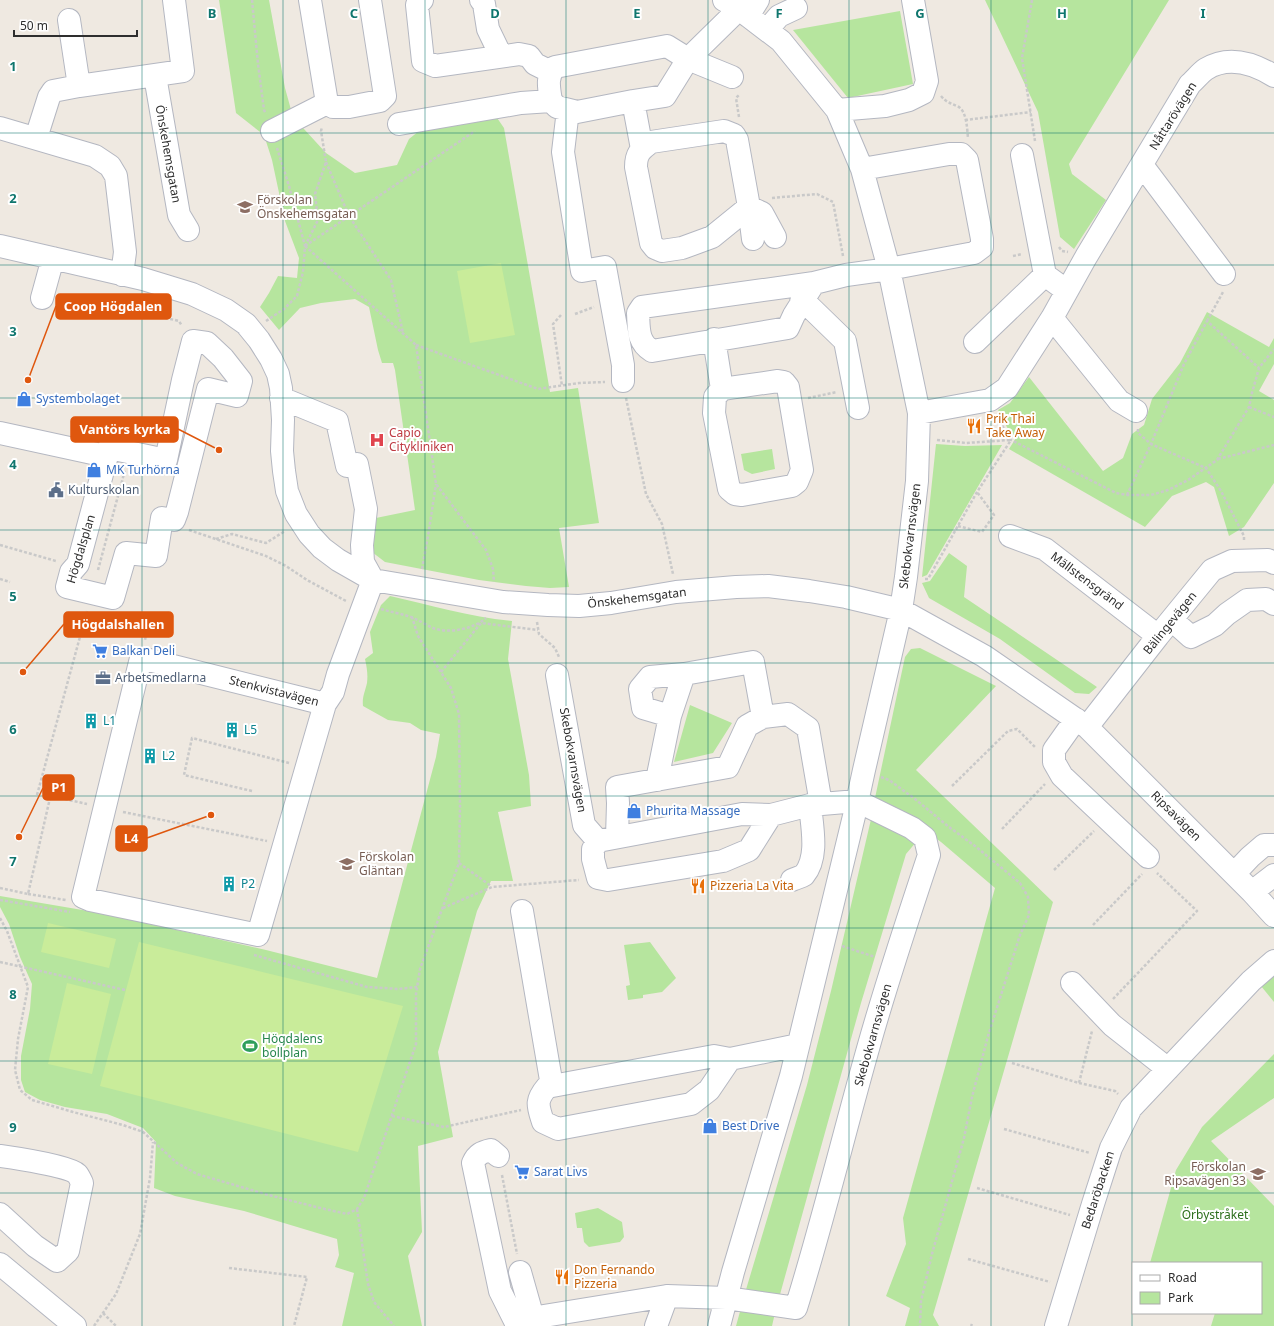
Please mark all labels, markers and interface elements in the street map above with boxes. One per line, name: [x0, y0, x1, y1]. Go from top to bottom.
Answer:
text: B: [208, 4, 216, 22]
text: C: [350, 4, 358, 22]
text: D: [490, 4, 500, 22]
text: E: [633, 4, 641, 22]
text: F: [775, 4, 783, 22]
text: G: [915, 4, 925, 22]
text: H: [1057, 4, 1067, 22]
text: I: [1200, 4, 1206, 22]
scale bar: [14, 12, 137, 38]
text: 50 m: [20, 17, 48, 34]
text: 1: [9, 57, 17, 75]
street label: Nåttarövägen: [1145, 78, 1200, 153]
street label: Önskehemsgatan: [151, 103, 185, 204]
text: 2: [9, 189, 17, 207]
place label: Förskolan Önskehemsgatan: [257, 191, 356, 222]
school or university icon: Förskolan Önskehemsgatan: [236, 198, 254, 216]
callout: Coop Högdalen: [56, 294, 171, 319]
text: Coop Högdalen: [64, 297, 162, 315]
text: 3: [9, 322, 17, 340]
shop icon: Systembolaget: [15, 390, 33, 408]
place label: Systembolaget: [36, 390, 120, 407]
place label: Prik Thai Take Away: [986, 410, 1046, 441]
callout: Vantörs kyrka: [71, 417, 178, 442]
restaurant icon: Prik Thai Take Away: [965, 417, 983, 435]
text: Vantörs kyrka: [79, 420, 171, 438]
place label: Capio Citykliniken: [389, 424, 454, 455]
hospital icon: Capio Citykliniken: [368, 431, 386, 449]
text: 4: [9, 455, 17, 473]
shop icon: MK Turhörna: [85, 461, 103, 479]
place label: MK Turhörna: [106, 461, 180, 478]
public building icon: Kulturskolan: [47, 481, 65, 499]
place label: Kulturskolan: [68, 481, 139, 498]
street label: Skebokvarnsvägen: [895, 482, 924, 590]
street label: Högdalsplan: [62, 512, 99, 585]
street label: Mällstensgränd: [1047, 547, 1127, 614]
street label: Önskehemsgatan: [587, 583, 687, 612]
text: 5: [9, 587, 17, 605]
street label: Bälingevägen: [1139, 588, 1200, 658]
callout: Högdalshallen: [64, 612, 173, 637]
text: Högdalshallen: [72, 615, 164, 633]
supermarket icon: Balkan Deli: [91, 642, 109, 660]
place label: Balkan Deli: [112, 642, 175, 659]
office icon: Arbetsmedlarna: [94, 669, 112, 687]
place label: Arbetsmedlarna: [115, 669, 206, 686]
street label: Stenkvistavägen: [227, 671, 321, 710]
street label: Skebokvarnsvägen: [556, 706, 591, 814]
building icon: L1: [82, 712, 100, 730]
place label: L1: [103, 712, 116, 729]
text: 6: [9, 720, 17, 738]
building icon: L5: [223, 721, 241, 739]
place label: L5: [244, 721, 257, 738]
building icon: L2: [141, 747, 159, 765]
place label: L2: [162, 747, 175, 764]
callout: P1: [43, 775, 74, 800]
text: P1: [51, 778, 67, 796]
street label: Ripsavägen: [1147, 787, 1205, 845]
shop icon: Phurita Massage: [625, 802, 643, 820]
place label: Phurita Massage: [646, 802, 741, 819]
callout: L4: [116, 826, 147, 851]
text: L4: [124, 829, 139, 847]
place label: Förskolan Gläntan: [359, 848, 414, 879]
text: 7: [9, 852, 17, 870]
school or university icon: Förskolan Gläntan: [338, 855, 356, 873]
building icon: P2: [220, 875, 238, 893]
place label: P2: [241, 875, 255, 892]
restaurant icon: Pizzeria La Vita: [689, 877, 707, 895]
place label: Pizzeria La Vita: [710, 877, 794, 894]
street label: Skebokvarnsvägen: [850, 981, 895, 1088]
text: 8: [9, 985, 17, 1003]
place label: Högdalens bollplan: [262, 1030, 323, 1061]
sports icon: Högdalens bollplan: [241, 1037, 259, 1055]
shop icon: Best Drive: [701, 1117, 719, 1135]
place label: Best Drive: [722, 1117, 780, 1134]
text: 9: [9, 1118, 17, 1136]
street label: Bedaröbacken: [1077, 1149, 1118, 1231]
place label: Förskolan Ripsavägen 33: [1164, 1158, 1246, 1189]
supermarket icon: Sarat Livs: [513, 1163, 531, 1181]
place label: Sarat Livs: [534, 1163, 588, 1180]
school or university icon: Förskolan Ripsavägen 33: [1249, 1165, 1267, 1183]
park label: Örbystråket: [1182, 1206, 1249, 1223]
place label: Don Fernando Pizzeria: [574, 1261, 655, 1292]
legend: [1132, 1262, 1262, 1314]
restaurant icon: Don Fernando Pizzeria: [553, 1268, 571, 1286]
text: Road: [1168, 1269, 1197, 1286]
text: Park: [1168, 1289, 1194, 1306]

